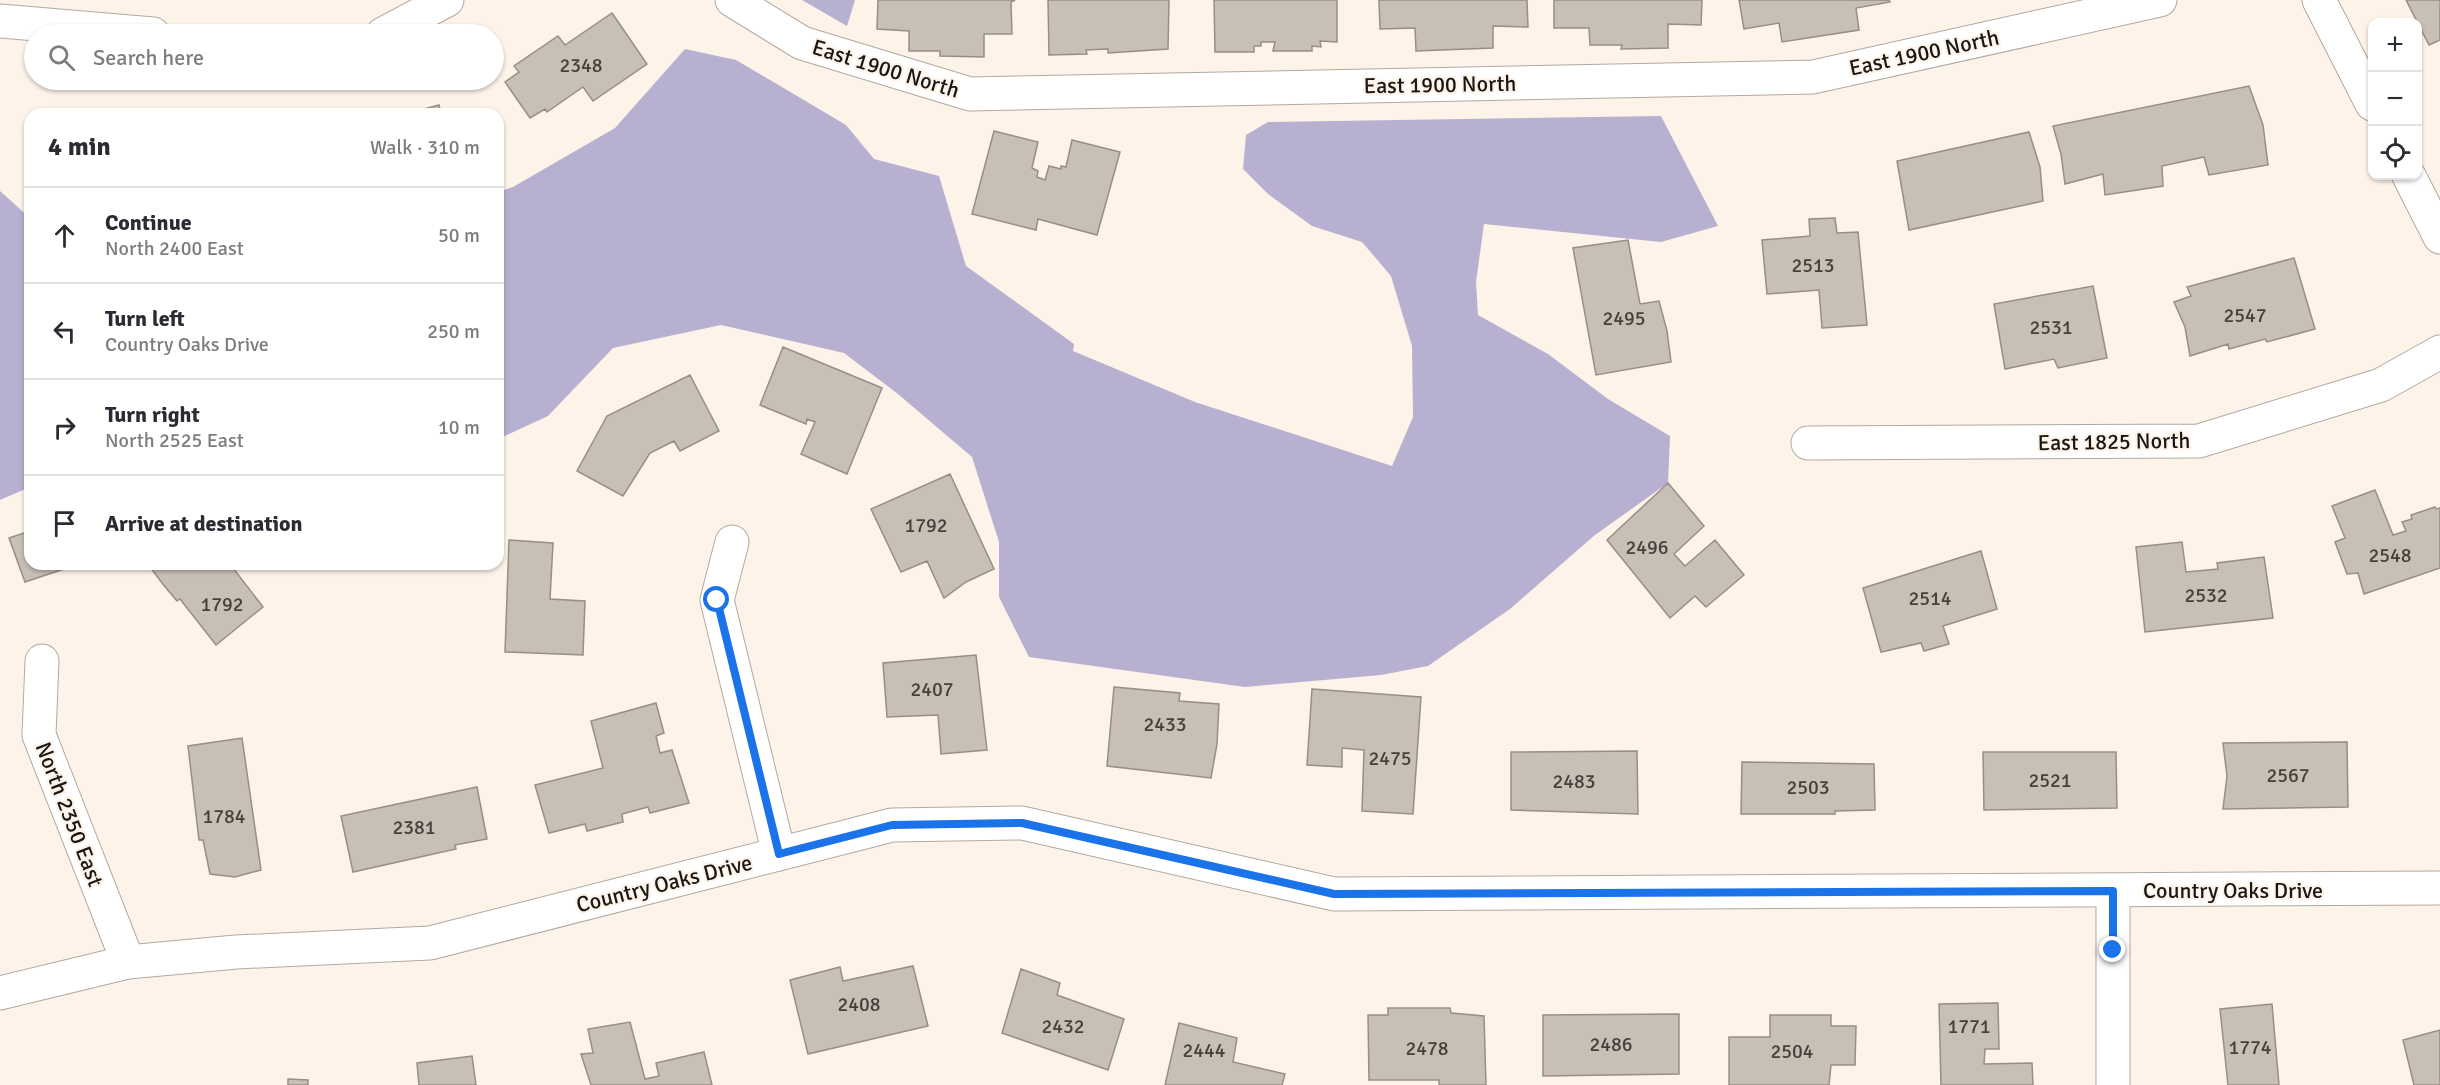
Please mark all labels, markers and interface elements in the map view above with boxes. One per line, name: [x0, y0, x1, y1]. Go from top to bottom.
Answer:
map controls: [2368, 18, 2422, 180]
button: +: [2368, 18, 2422, 72]
street label: East 1900 North: [1847, 23, 2002, 82]
search box: [24, 24, 504, 90]
street label: East 1900 North: [809, 33, 963, 104]
icon: search: [45, 41, 78, 74]
text: Search here: [93, 44, 204, 71]
house number: 2348: [559, 53, 603, 78]
street label: East 1900 North: [1363, 70, 1517, 99]
button: −: [2368, 72, 2422, 126]
button: locate: [2368, 126, 2422, 180]
text: 4 min: [48, 131, 111, 163]
text: Walk · 310 m: [370, 135, 480, 160]
text: Continue: [105, 209, 192, 236]
icon: ahead: [48, 219, 81, 252]
text: 50 m: [438, 223, 480, 248]
text: North 2400 East: [105, 236, 244, 261]
house number: 2513: [1791, 253, 1835, 278]
house number: 2547: [2223, 303, 2267, 328]
text: Turn left: [105, 305, 185, 332]
house number: 2495: [1602, 306, 1646, 331]
icon: left: [48, 315, 81, 348]
house number: 2531: [2029, 315, 2073, 340]
text: 250 m: [427, 319, 480, 344]
text: Country Oaks Drive: [105, 332, 269, 357]
text: Turn right: [105, 401, 200, 428]
icon: right: [48, 411, 81, 444]
text: 10 m: [438, 415, 480, 440]
street label: East 1825 North: [2037, 427, 2191, 456]
text: North 2525 East: [105, 428, 244, 453]
icon: arrive: [48, 507, 81, 540]
text: Arrive at destination: [105, 510, 302, 537]
house number: 1792: [904, 513, 948, 538]
house number: 2496: [1625, 535, 1669, 560]
house number: 2548: [2368, 543, 2412, 568]
house number: 2532: [2184, 583, 2228, 608]
route start: [703, 586, 729, 612]
house number: 2514: [1908, 586, 1952, 611]
house number: 1792: [200, 592, 244, 617]
house number: 2407: [910, 677, 954, 702]
house number: 2433: [1143, 712, 1187, 737]
street label: North 2350 East: [30, 738, 110, 891]
house number: 2475: [1368, 746, 1412, 771]
house number: 2567: [2266, 763, 2310, 788]
house number: 2521: [2028, 768, 2072, 793]
house number: 2483: [1552, 769, 1596, 794]
house number: 2503: [1786, 775, 1830, 800]
house number: 1784: [202, 804, 246, 829]
house number: 2381: [392, 815, 436, 840]
street label: Country Oaks Drive: [573, 849, 755, 918]
street label: Country Oaks Drive: [2143, 877, 2323, 904]
route end: [2099, 936, 2125, 962]
house number: 2408: [837, 992, 881, 1017]
house number: 2432: [1041, 1014, 1085, 1039]
house number: 1771: [1947, 1014, 1991, 1039]
house number: 2486: [1589, 1032, 1633, 1057]
house number: 1774: [2228, 1035, 2272, 1060]
house number: 2478: [1405, 1036, 1449, 1061]
house number: 2444: [1182, 1038, 1226, 1063]
house number: 2504: [1770, 1039, 1814, 1064]

